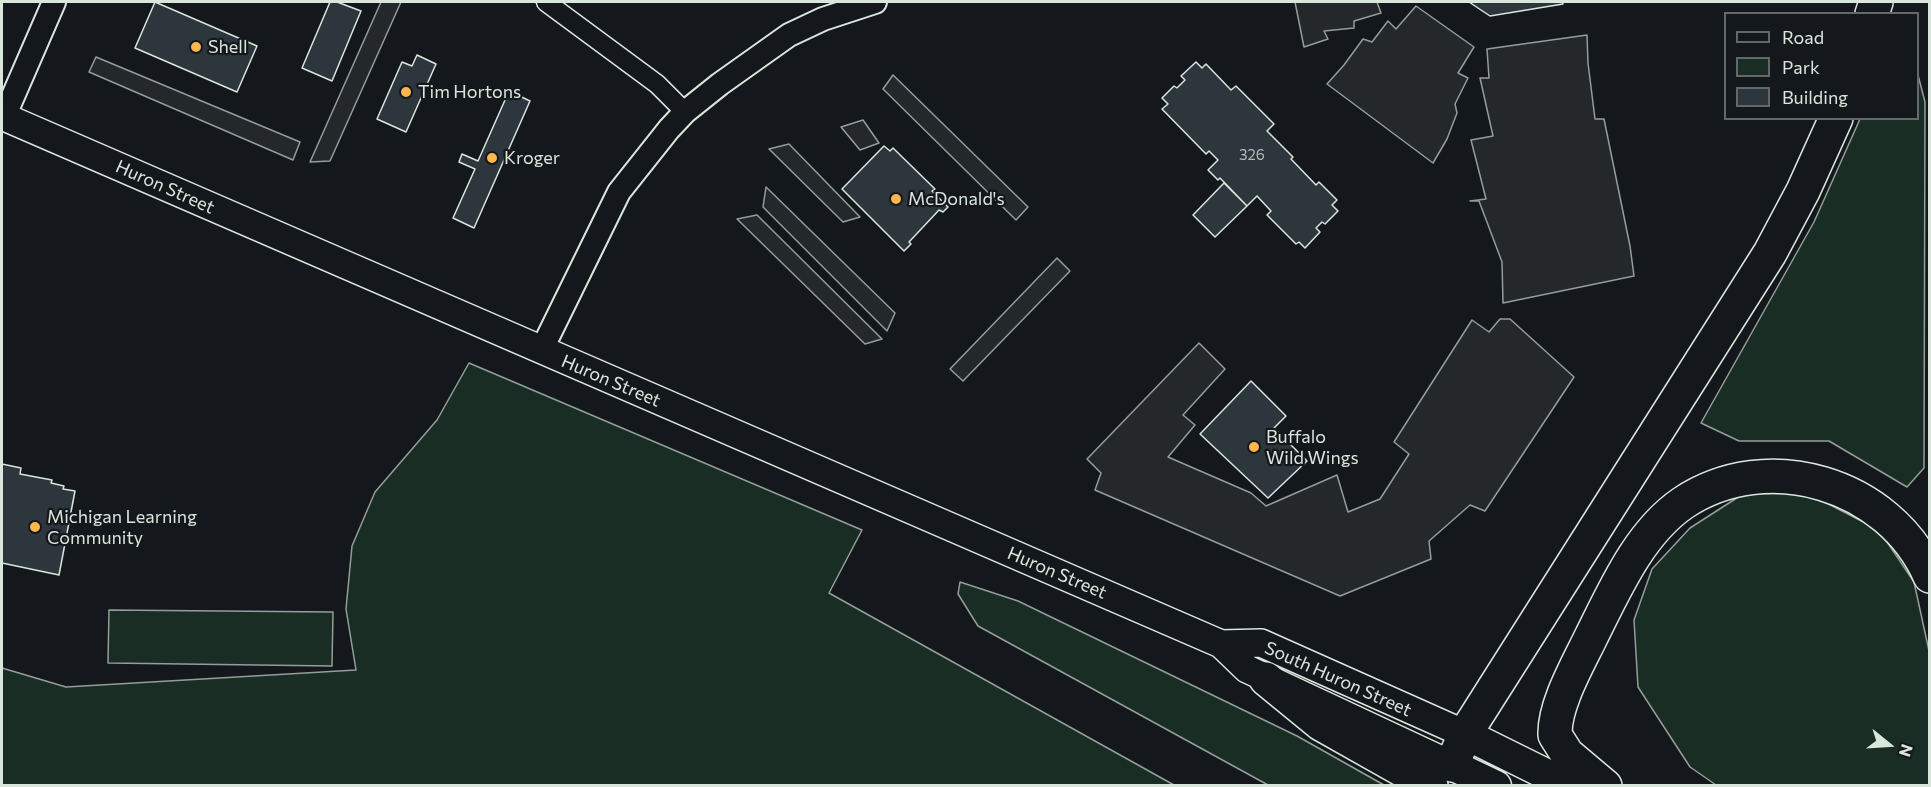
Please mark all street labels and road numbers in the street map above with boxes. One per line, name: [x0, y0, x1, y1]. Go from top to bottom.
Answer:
street label: Huron Street: [112, 156, 218, 218]
street label: Huron Street: [558, 350, 664, 412]
street label: Huron Street: [1004, 542, 1110, 604]
street label: South Huron Street: [1261, 637, 1415, 721]

